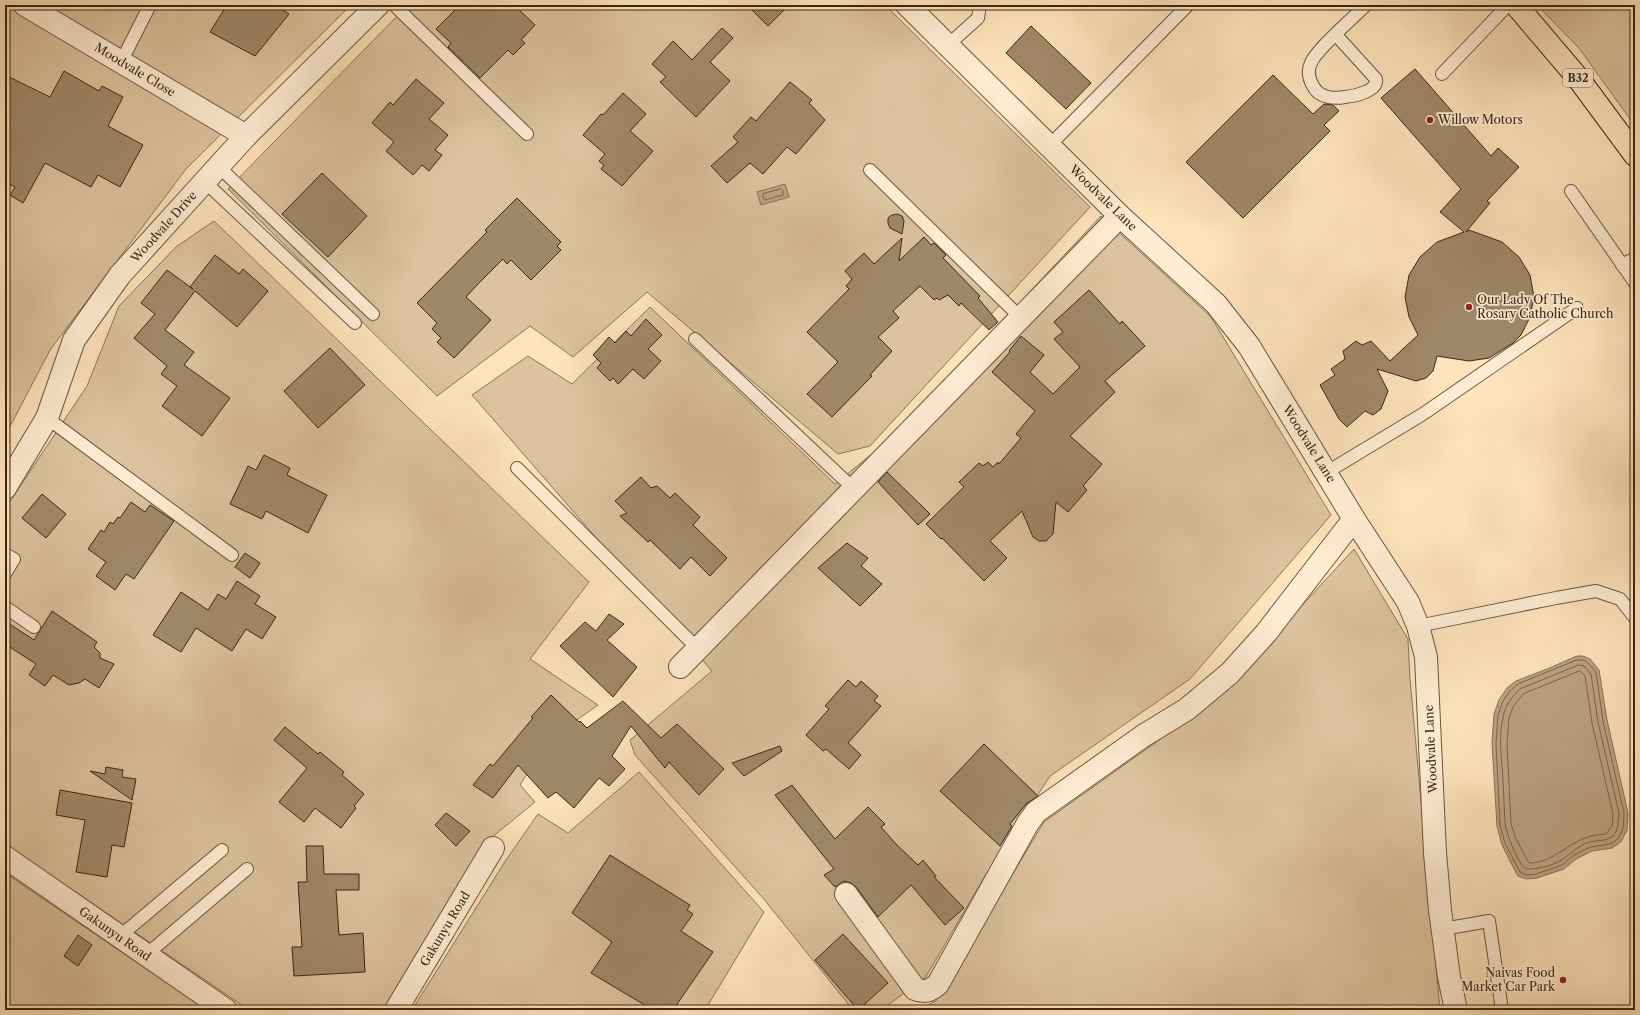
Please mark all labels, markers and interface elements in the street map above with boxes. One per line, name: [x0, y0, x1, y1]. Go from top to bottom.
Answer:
street label: Moodvale Close: [92, 39, 179, 100]
road number: B32: [1563, 69, 1593, 87]
place label: Willow Motors: [1437, 112, 1523, 127]
marker: Willow Motors: [1425, 115, 1435, 125]
street label: Woodvale Lane: [1066, 161, 1141, 234]
street label: Woodvale Drive: [127, 188, 200, 266]
place label: Our Lady Of The Rosary Catholic Church: [1477, 292, 1614, 321]
marker: Our Lady Of The Rosary Catholic Church: [1464, 302, 1474, 312]
street label: Woodvale Lane: [1279, 401, 1339, 485]
street label: Woodvale Lane: [1421, 704, 1440, 795]
street label: Gakunyu Road: [416, 888, 473, 969]
street label: Gakunyu Road: [76, 903, 155, 964]
place label: Naivas Food Market Car Park: [1461, 965, 1556, 994]
marker: Naivas Food Market Car Park: [1558, 975, 1568, 985]

